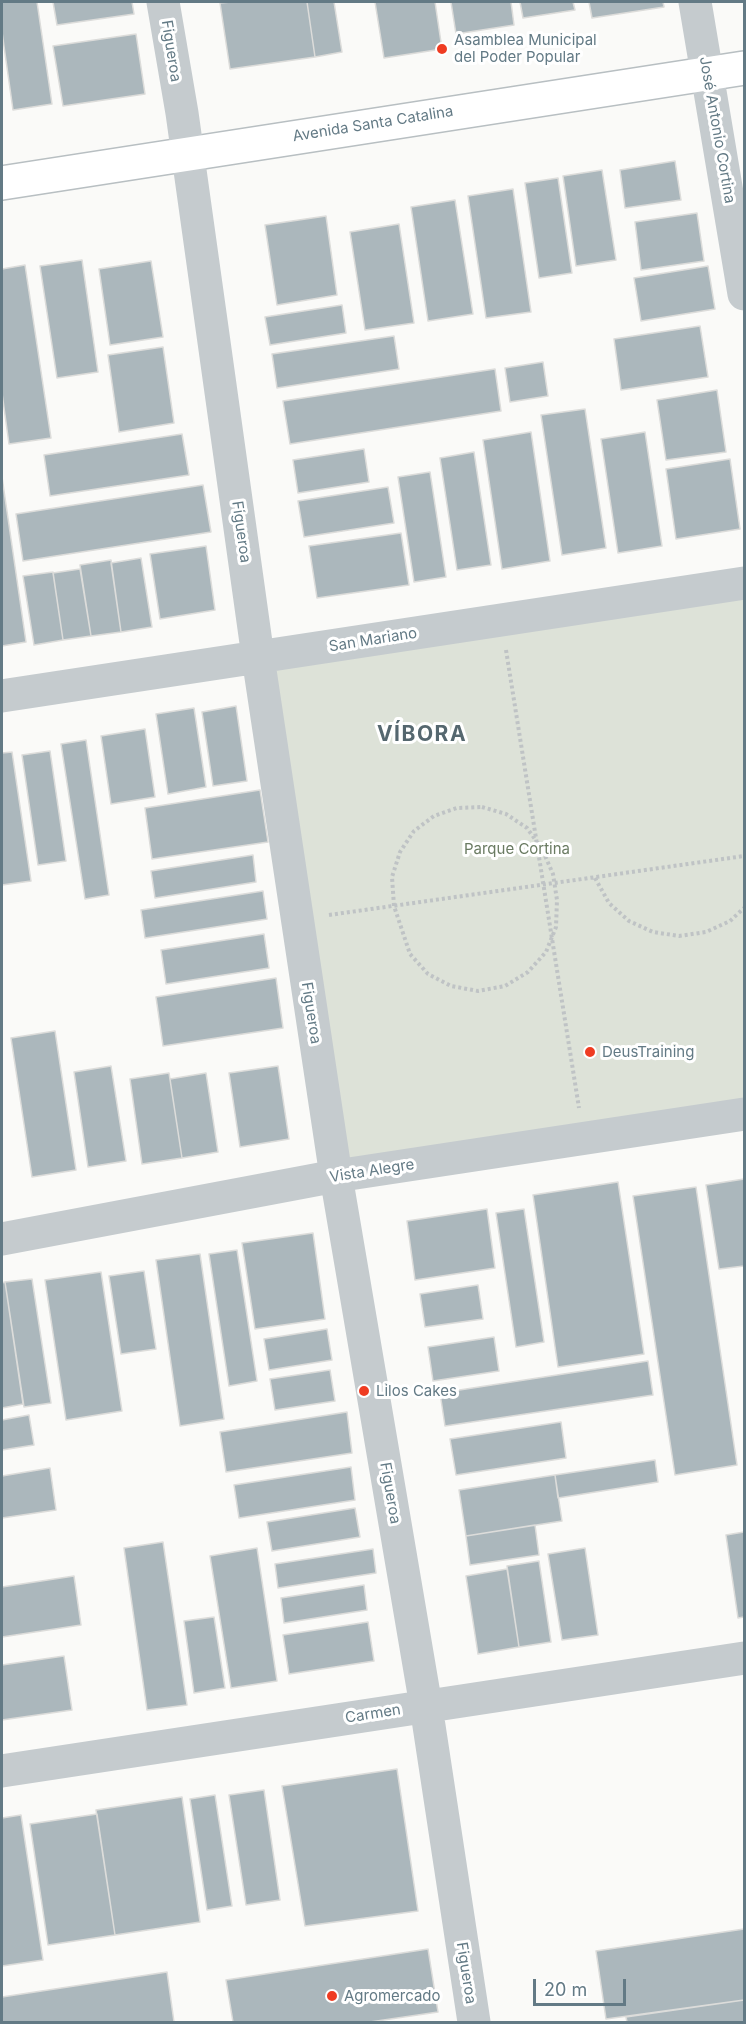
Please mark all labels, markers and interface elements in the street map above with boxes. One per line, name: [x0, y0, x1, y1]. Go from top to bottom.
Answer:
street label: Figueroa: [157, 19, 185, 83]
place label: Asamblea Municipal del Poder Popular: [454, 31, 597, 66]
marker: Asamblea Municipal del Poder Popular: [435, 42, 449, 56]
street label: José Antonio Cortina: [695, 55, 739, 205]
street label: Avenida Santa Catalina: [291, 102, 455, 146]
street label: Figueroa: [228, 500, 254, 564]
street label: San Mariano: [328, 624, 418, 656]
district label: VÍBORA: [377, 722, 467, 748]
park label: Parque Cortina: [464, 840, 570, 858]
street label: Figueroa: [297, 981, 325, 1045]
place label: DeusTraining: [602, 1043, 694, 1061]
marker: DeusTraining: [583, 1045, 597, 1059]
street label: Vista Alegre: [328, 1155, 416, 1187]
place label: Lilos Cakes: [376, 1382, 457, 1400]
marker: Lilos Cakes: [357, 1384, 371, 1398]
street label: Figueroa: [376, 1461, 404, 1525]
street label: Carmen: [344, 1701, 402, 1727]
street label: Figueroa: [452, 1941, 480, 2005]
scale bar: [536, 1967, 629, 2005]
text: 20 m: [544, 1979, 587, 2000]
place label: Agromercado: [344, 1987, 441, 2005]
marker: Agromercado: [325, 1989, 339, 2003]

